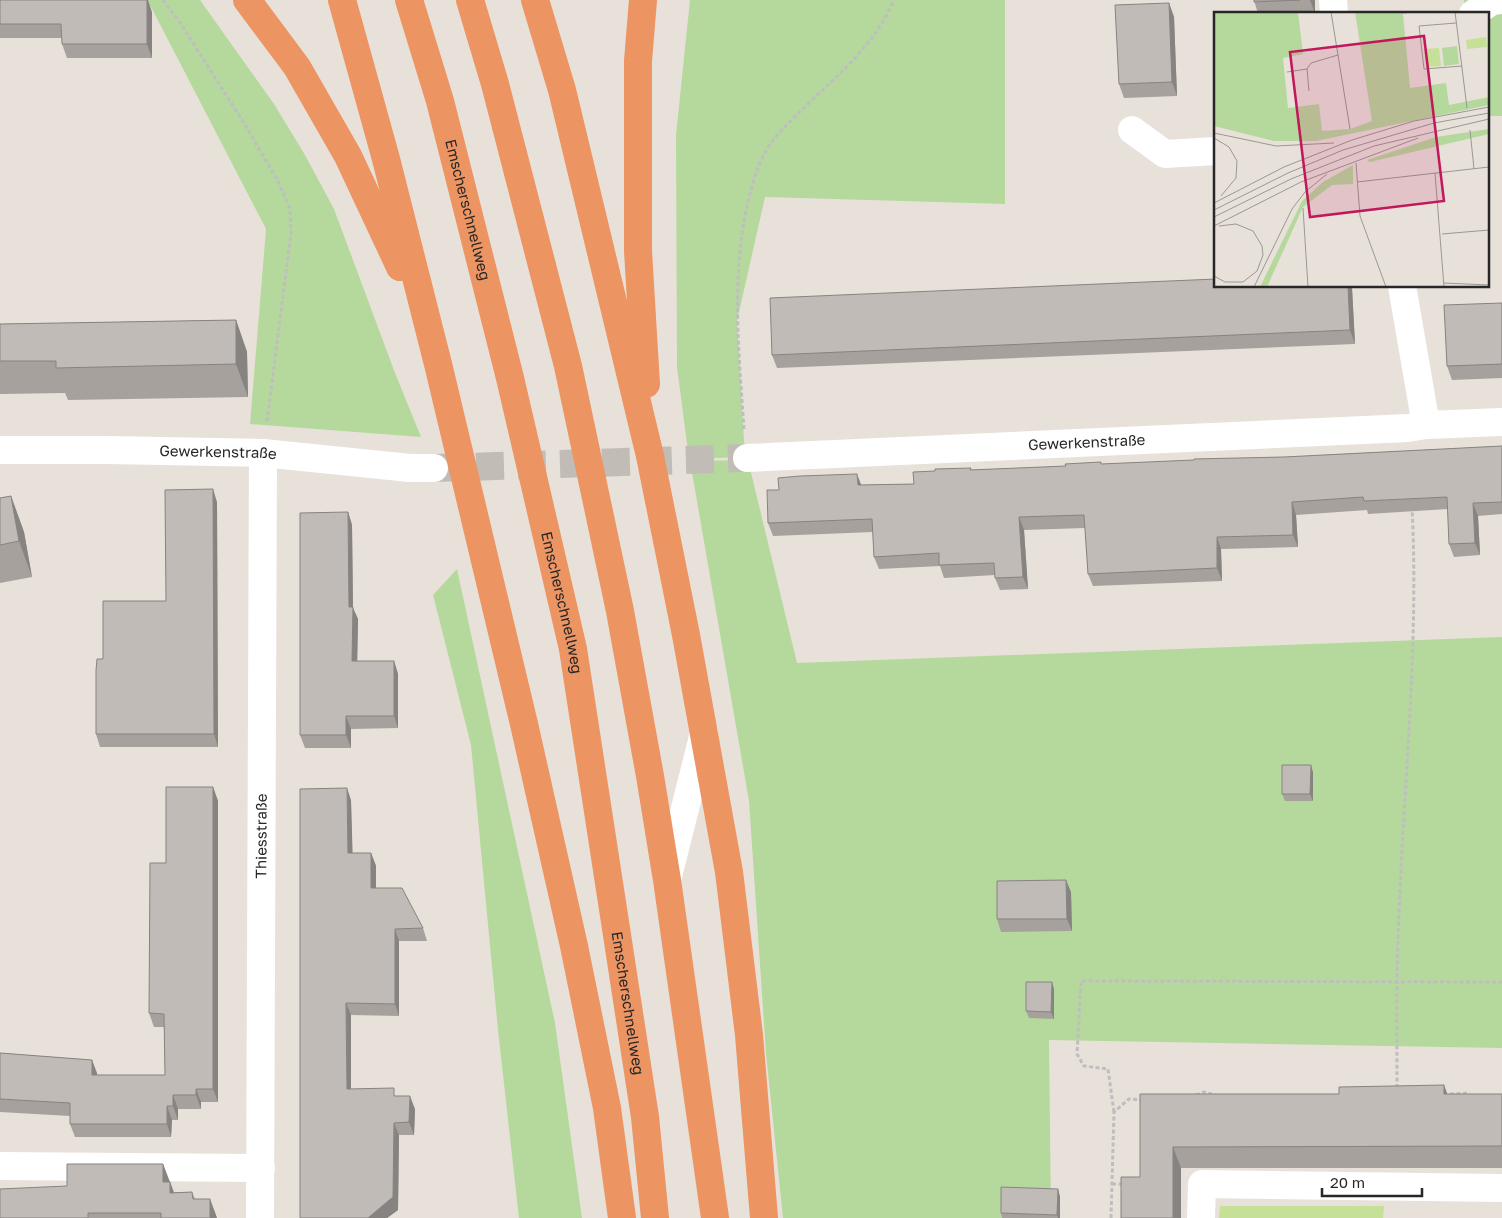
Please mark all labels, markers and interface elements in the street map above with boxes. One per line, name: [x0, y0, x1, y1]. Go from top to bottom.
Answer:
inset map: [1214, 12, 1490, 288]
street label: Emscherschnellweg: [442, 137, 495, 282]
street label: Gewerkenstraße: [1028, 430, 1146, 453]
street label: Gewerkenstraße: [159, 441, 278, 462]
street label: Emscherschnellweg: [538, 530, 587, 675]
street label: Thiesstraße: [251, 793, 270, 878]
street label: Emscherschnellweg: [609, 930, 648, 1076]
scale bar: [1322, 1166, 1422, 1198]
text: 20 m: [1330, 1173, 1365, 1191]

